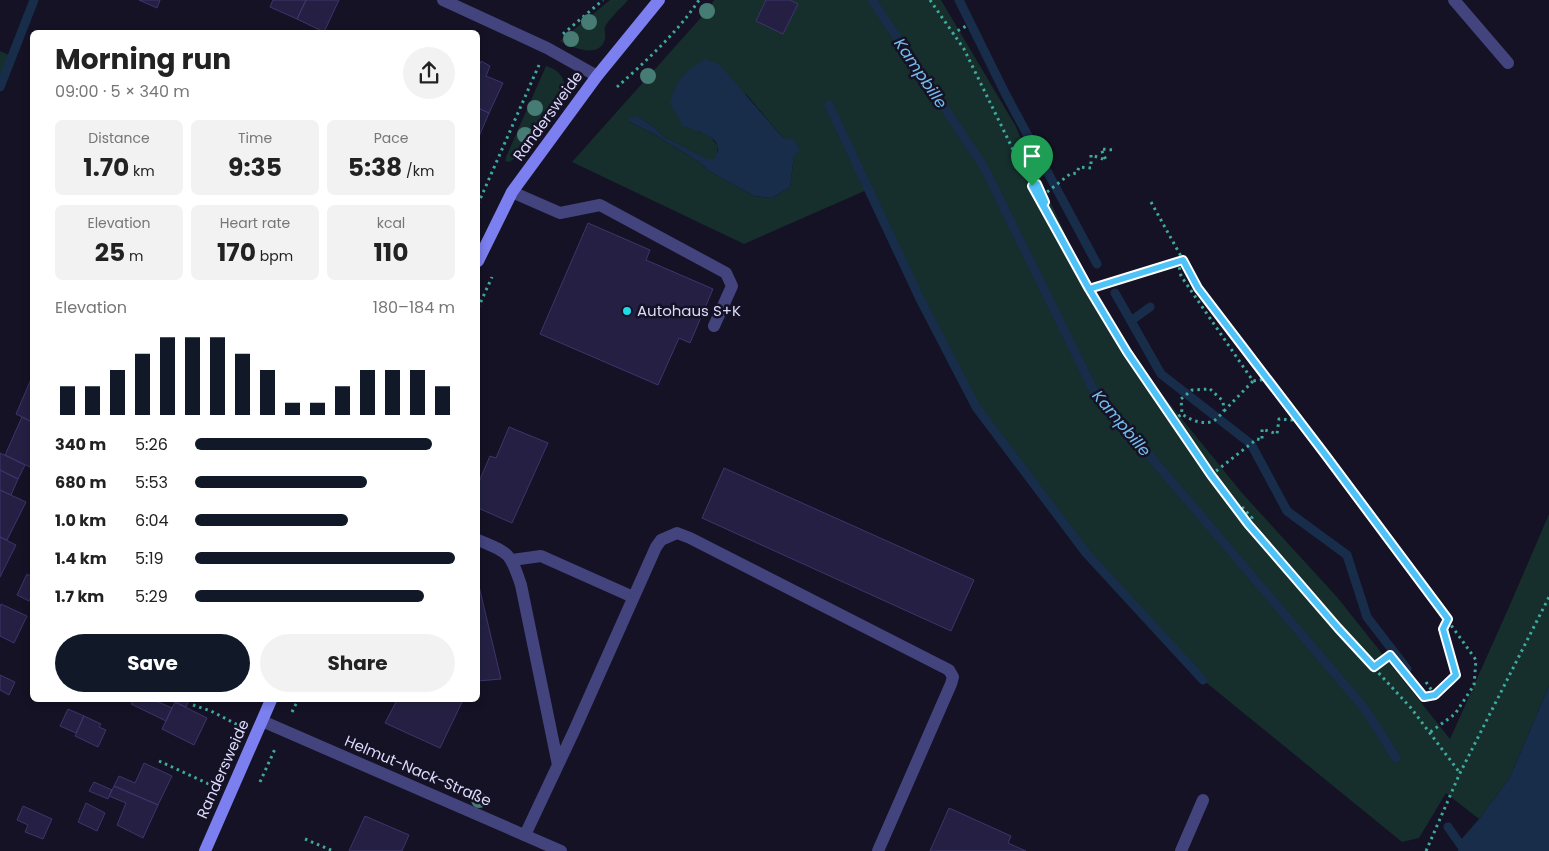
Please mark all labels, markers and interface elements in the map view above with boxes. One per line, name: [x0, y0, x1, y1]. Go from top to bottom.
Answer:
water label: Kampbille: [889, 34, 953, 113]
text: Morning run: [55, 40, 231, 79]
button: share: [403, 47, 455, 99]
street label: Randersweide: [508, 66, 587, 165]
text: 09:00 · 5 × 340 m: [55, 80, 190, 103]
text: Distance: [88, 128, 150, 148]
text: Time: [238, 128, 272, 148]
text: Pace: [374, 128, 408, 148]
pin: [1011, 135, 1053, 186]
icon: arrive: [1018, 142, 1046, 170]
text: 1.70: [83, 150, 129, 185]
text: 9:35: [228, 150, 282, 185]
text: 5:38: [348, 150, 402, 185]
text: km: [129, 161, 155, 181]
text: /km: [402, 161, 434, 181]
text: Elevation: [87, 213, 151, 233]
text: Heart rate: [220, 213, 290, 233]
text: kcal: [377, 213, 405, 233]
text: 25: [95, 235, 125, 270]
text: 170: [217, 235, 256, 270]
text: 110: [373, 235, 409, 270]
text: m: [125, 246, 143, 266]
text: bpm: [256, 246, 293, 266]
text: Elevation: [55, 296, 127, 319]
text: 180–184 m: [373, 296, 455, 319]
place label: Autohaus S+K: [637, 300, 741, 321]
marker: Autohaus S+K: [621, 305, 633, 317]
water label: Kampbille: [1087, 385, 1156, 462]
text: 340 m: [55, 433, 106, 456]
text: 5:26: [135, 433, 168, 456]
text: 680 m: [55, 471, 106, 494]
text: 5:53: [135, 471, 168, 494]
text: 1.0 km: [55, 509, 106, 532]
text: 6:04: [135, 509, 169, 532]
text: 1.4 km: [55, 547, 107, 570]
text: 5:19: [135, 547, 164, 570]
text: 1.7 km: [55, 585, 104, 608]
text: 5:29: [135, 585, 168, 608]
button: Save: [55, 634, 250, 692]
button: Share: [260, 634, 455, 692]
street label: Randersweide: [191, 716, 254, 822]
street label: Helmut-Nack-Straße: [342, 730, 495, 811]

